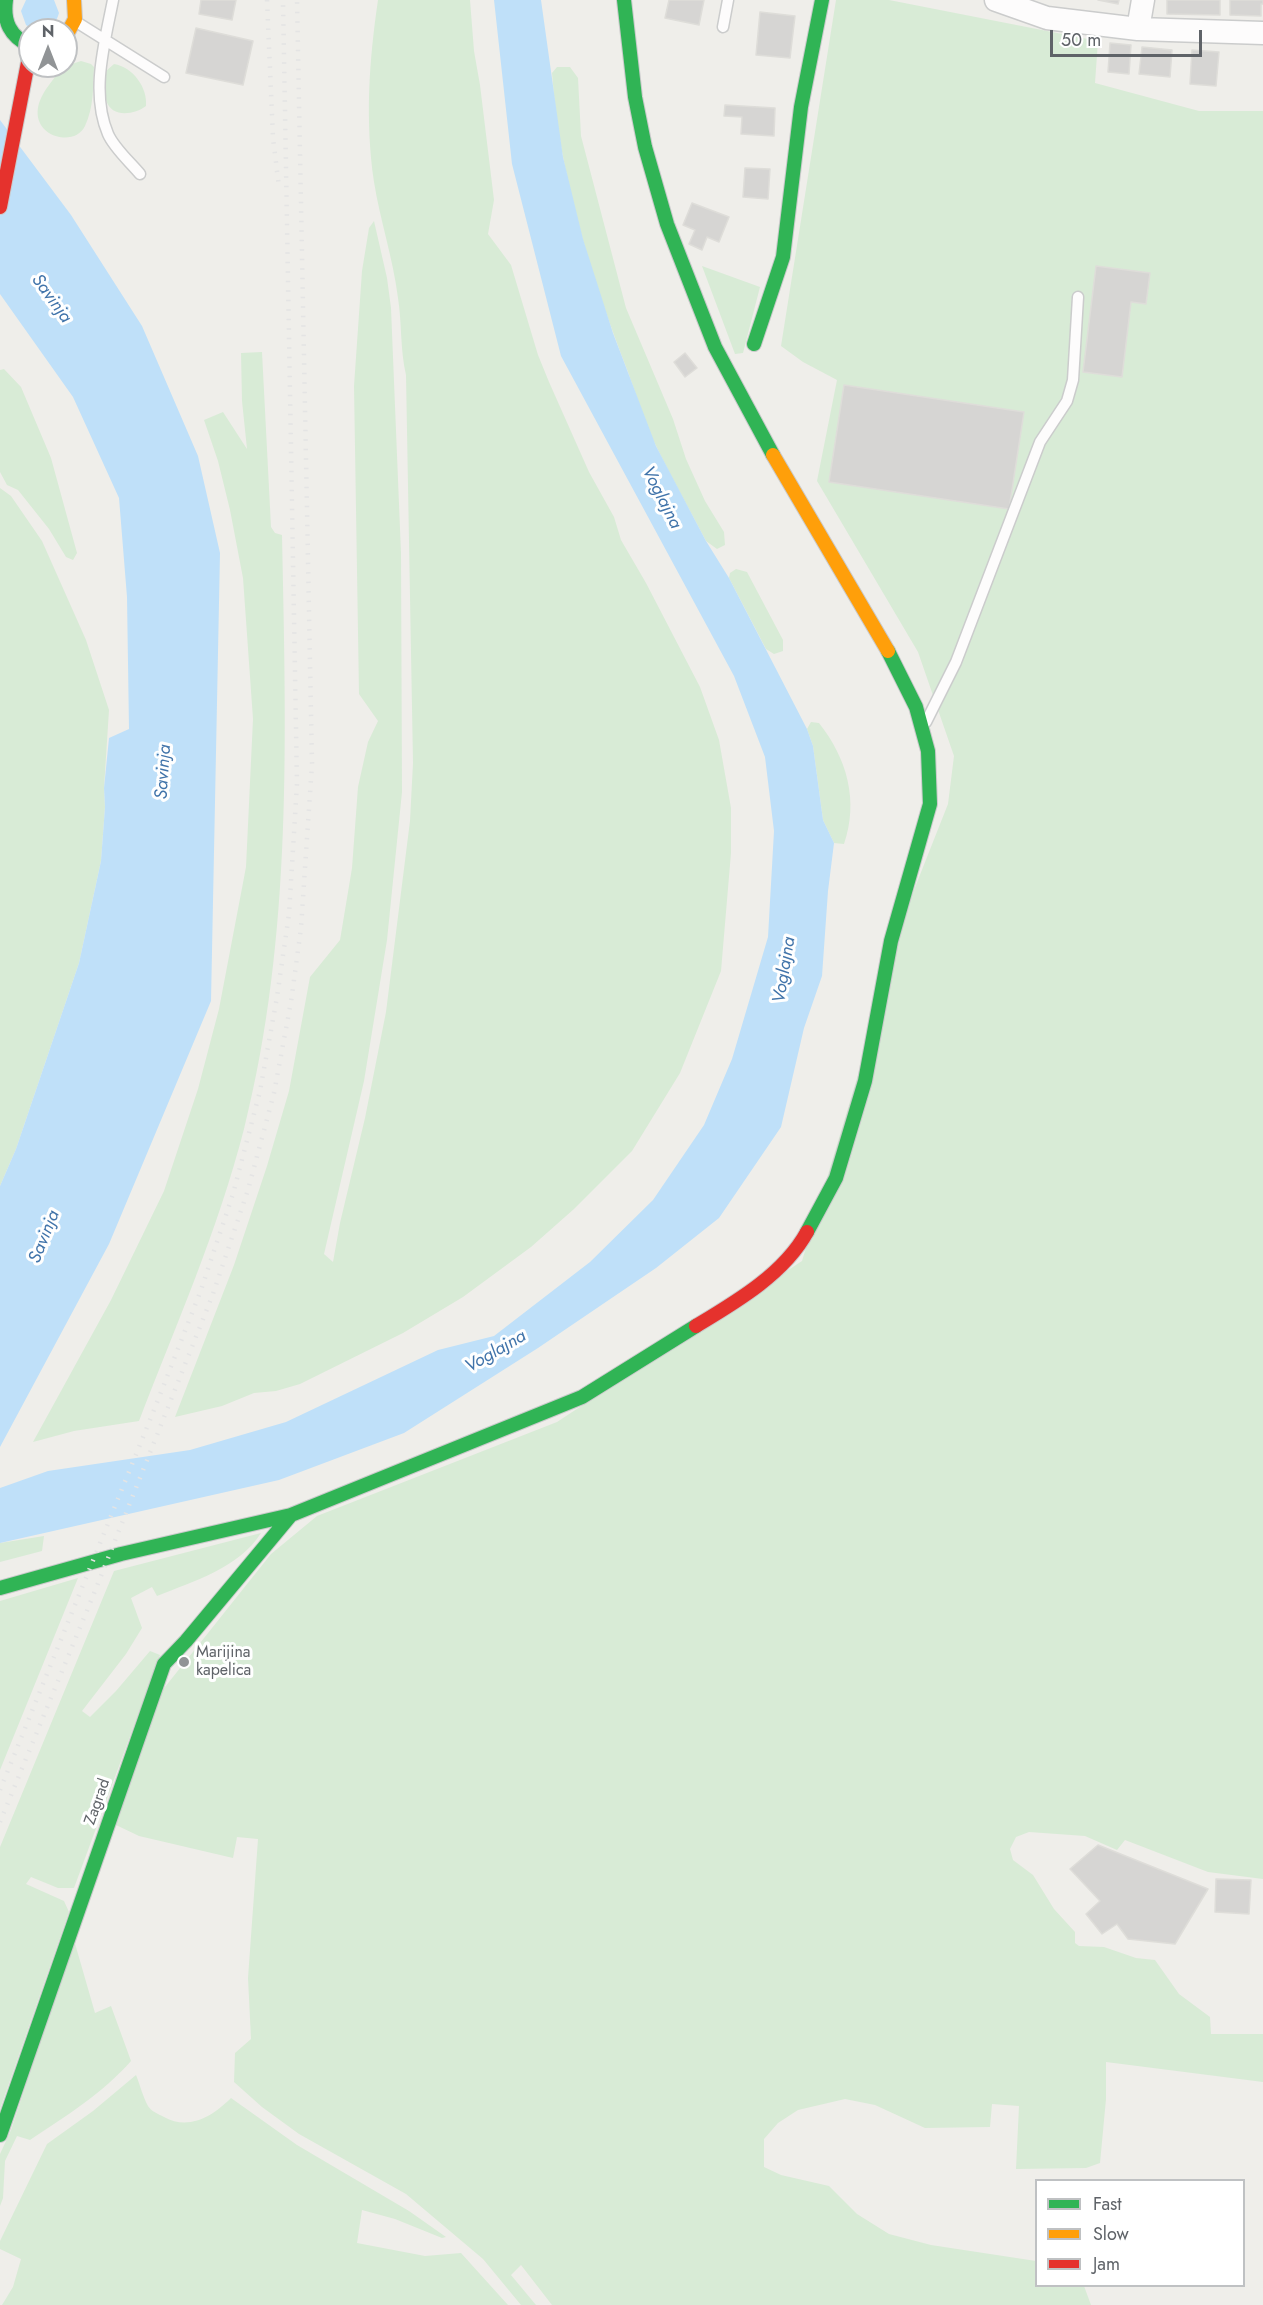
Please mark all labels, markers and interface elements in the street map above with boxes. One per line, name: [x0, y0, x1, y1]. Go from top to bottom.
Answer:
north arrow: [18, 18, 78, 78]
scale bar: [1053, 18, 1204, 56]
text: N: [42, 20, 54, 43]
text: 50 m: [1061, 27, 1101, 53]
water label: Savinja: [26, 270, 76, 328]
water label: Voglajna: [636, 463, 686, 533]
water label: Savinja: [151, 744, 177, 800]
water label: Voglajna: [769, 935, 801, 1005]
water label: Savinja: [25, 1207, 65, 1267]
water label: Voglajna: [462, 1326, 530, 1378]
place label: Marijina kapelica: [196, 1643, 251, 1681]
marker: Marijina kapelica: [177, 1655, 191, 1669]
street label: Zagrad: [81, 1776, 115, 1828]
legend: [1035, 2179, 1245, 2287]
text: Fast: [1093, 2191, 1122, 2217]
text: Slow: [1093, 2221, 1129, 2247]
text: Jam: [1093, 2251, 1120, 2277]

